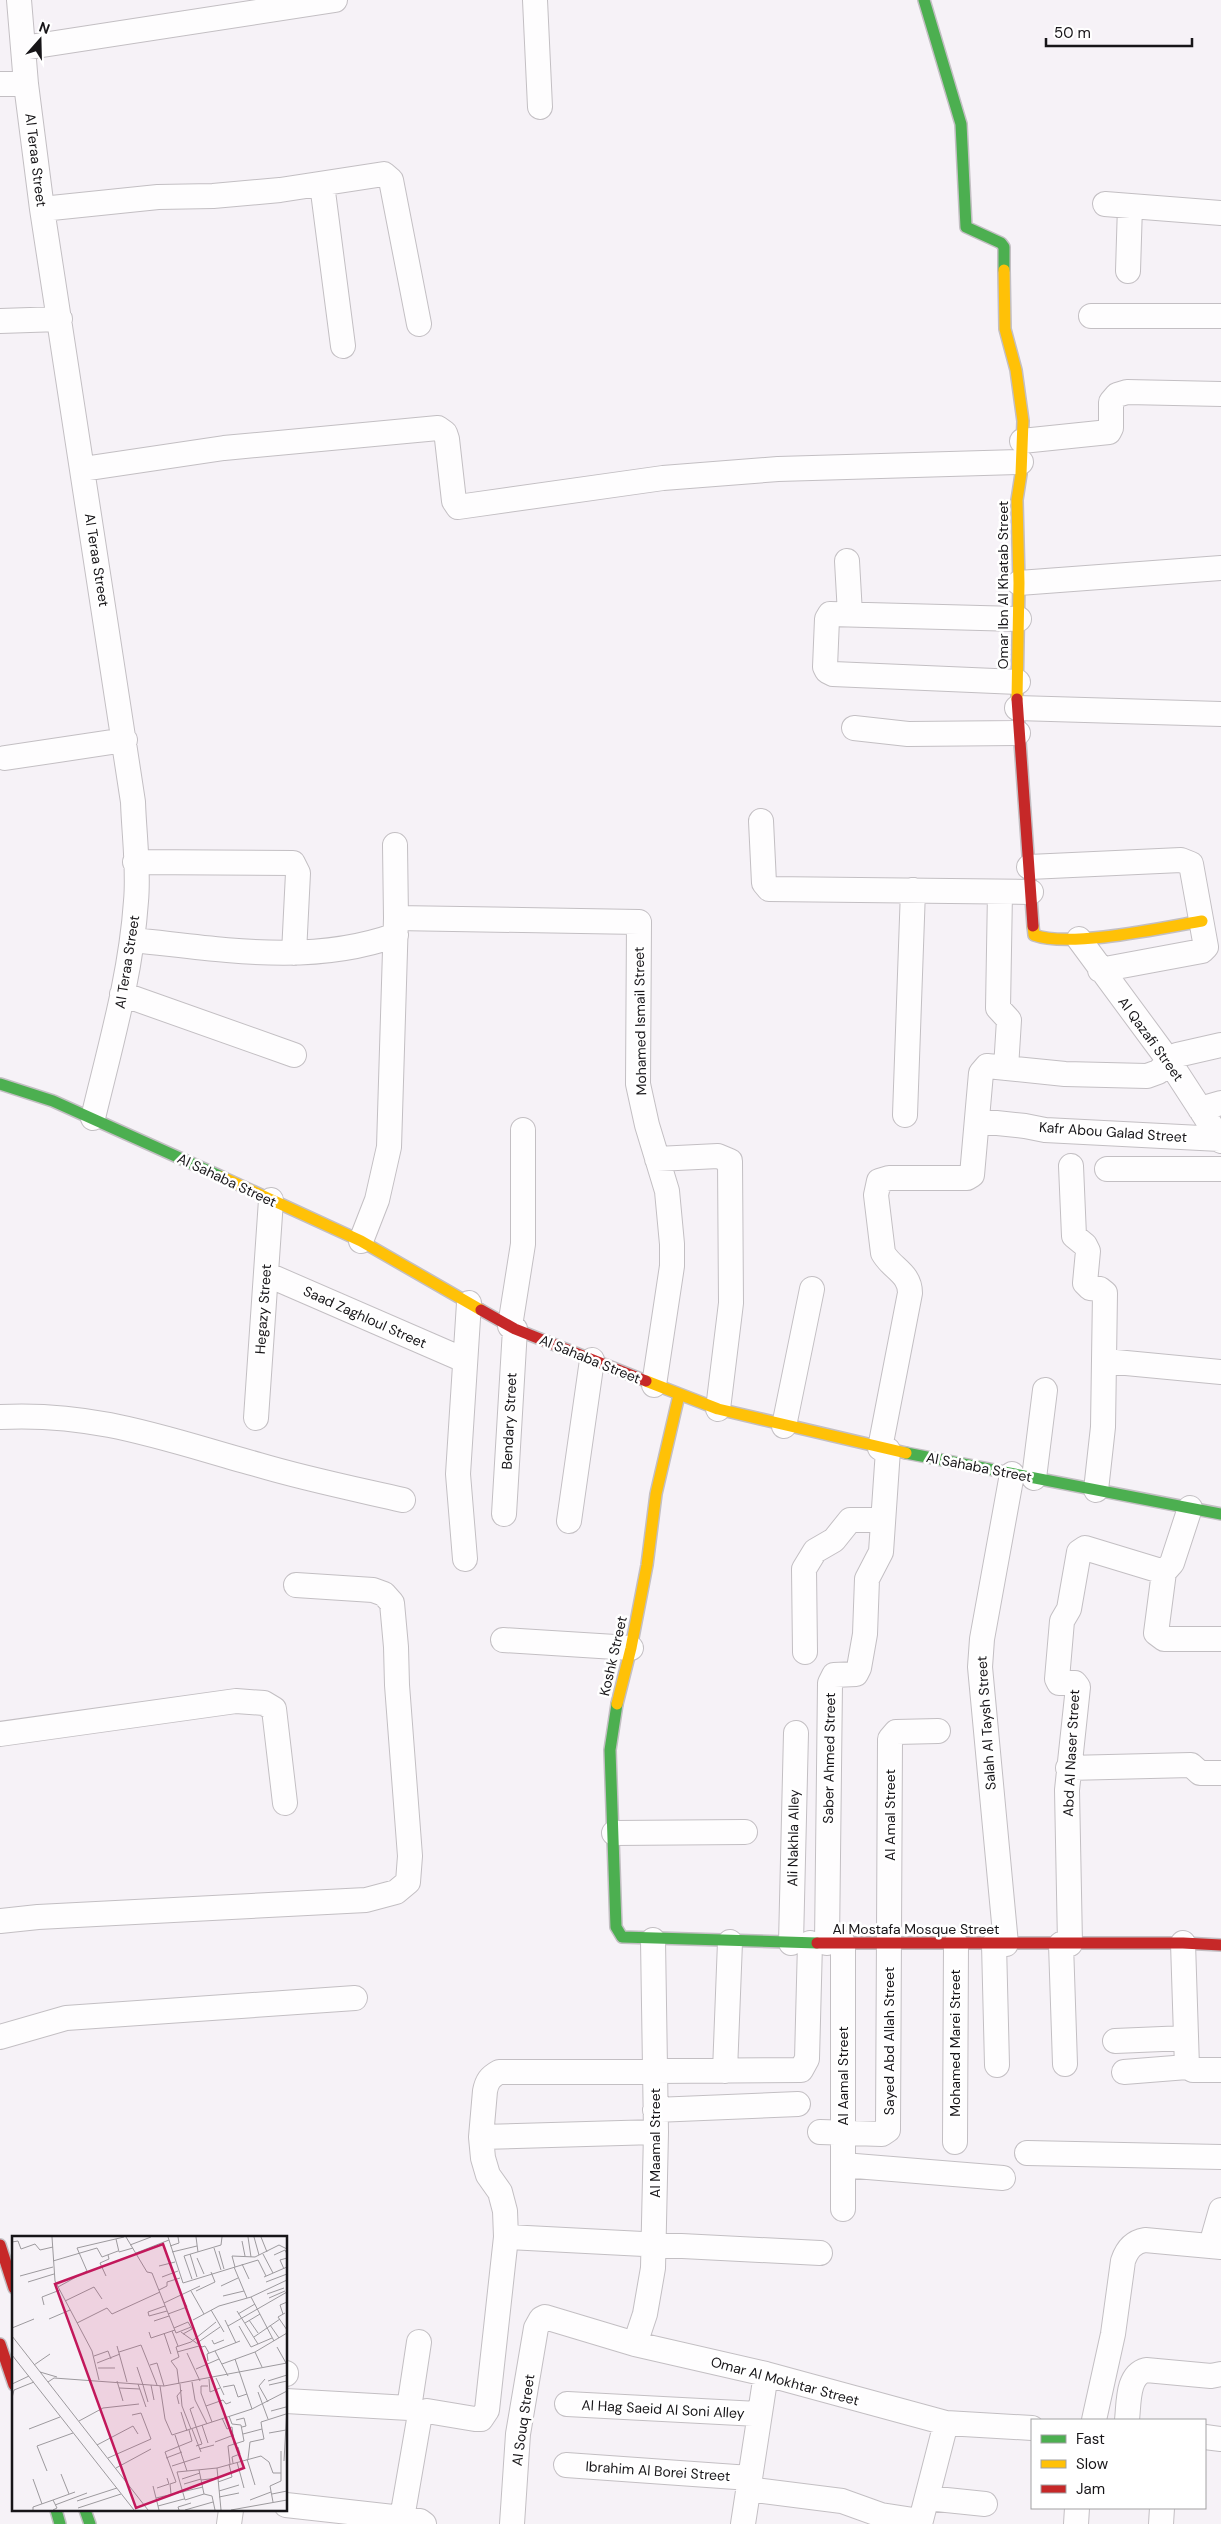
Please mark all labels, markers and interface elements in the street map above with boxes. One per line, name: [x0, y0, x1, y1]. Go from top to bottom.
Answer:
north arrow: [15, 15, 65, 65]
scale bar: [1046, 15, 1192, 47]
text: N: [37, 18, 52, 38]
text: 50 m: [1054, 23, 1091, 43]
street label: Al Teraa Street: [21, 112, 51, 208]
street label: Omar Ibn Al Khatab Street: [994, 501, 1012, 669]
street label: Al Teraa Street: [81, 512, 113, 608]
street label: Al Teraa Street: [111, 914, 143, 1010]
street label: Mohamed Ismail Street: [630, 946, 650, 1096]
street label: Al Qazafi Street: [1114, 993, 1188, 1085]
street label: Kafr Abou Galad Street: [1038, 1118, 1188, 1146]
street label: Al Sahaba Street: [175, 1149, 279, 1211]
street label: Hegazy Street: [251, 1263, 275, 1355]
street label: Saad Zaghloul Street: [301, 1282, 429, 1352]
street label: Al Sahaba Street: [537, 1331, 643, 1387]
street label: Bendary Street: [497, 1372, 521, 1470]
street label: Al Sahaba Street: [925, 1448, 1033, 1486]
street label: Koshk Street: [595, 1614, 631, 1698]
street label: Salah Al Taysh Street: [972, 1655, 1000, 1791]
street label: Abd Al Naser Street: [1059, 1689, 1083, 1817]
street label: Saber Ahmed Street: [819, 1692, 839, 1824]
street label: Al Amal Street: [881, 1769, 899, 1861]
street label: Ali Nakhla Alley: [783, 1789, 803, 1887]
street label: Al Mostafa Mosque Street: [832, 1920, 1000, 1938]
street label: Sayed Abd Allah Street: [880, 1967, 898, 2115]
street label: Mohamed Marei Street: [946, 1969, 964, 2117]
street label: Al Aamal Street: [834, 2026, 852, 2126]
street label: Al Maamal Street: [646, 2088, 664, 2198]
inset map: [12, 2236, 288, 2512]
street label: Omar Al Mokhtar Street: [709, 2353, 861, 2409]
street label: Al Souq Street: [508, 2373, 538, 2467]
street label: Al Hag Saeid Al Soni Alley: [581, 2396, 745, 2422]
legend: [1031, 2419, 1206, 2509]
text: Fast: [1076, 2429, 1105, 2449]
text: Slow: [1076, 2454, 1109, 2474]
street label: Ibrahim Al Borei Street: [585, 2457, 731, 2485]
text: Jam: [1076, 2479, 1105, 2499]

